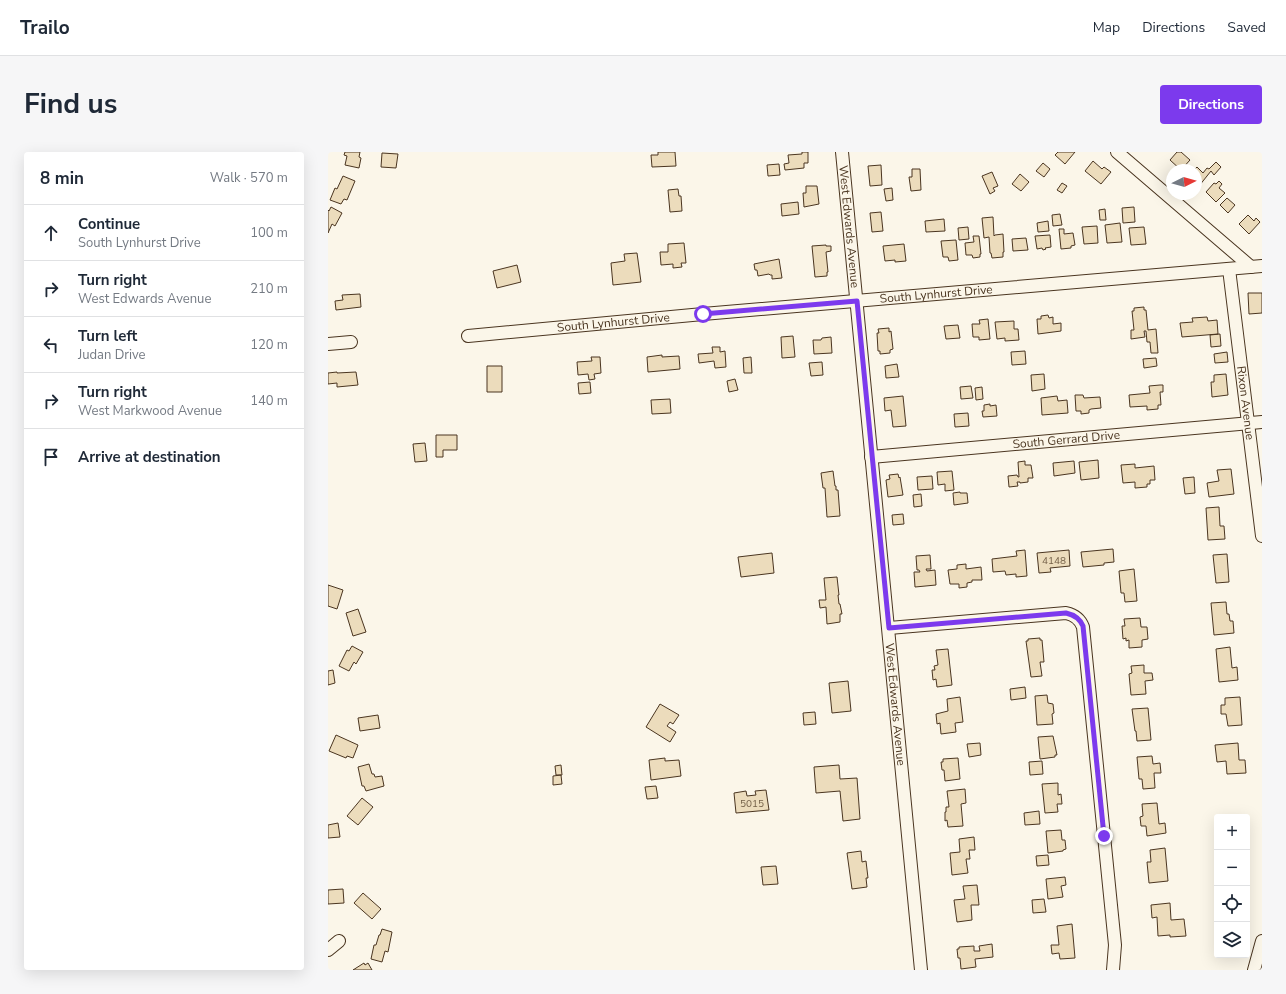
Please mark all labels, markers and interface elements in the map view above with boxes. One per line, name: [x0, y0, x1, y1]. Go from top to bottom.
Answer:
text: Trailo: [20, 15, 70, 41]
text: Map: [1093, 18, 1120, 37]
text: Directions: [1142, 18, 1205, 37]
text: Saved: [1227, 18, 1266, 37]
text: Find us: [24, 85, 118, 123]
button: Directions: [1160, 85, 1262, 124]
north arrow: [1166, 164, 1202, 200]
street label: West Edwards Avenue: [835, 165, 863, 289]
text: 8 min: [40, 167, 84, 190]
text: Walk · 570 m: [210, 169, 288, 187]
text: Continue: [78, 214, 140, 234]
icon: ahead: [40, 222, 62, 244]
text: 100 m: [250, 224, 288, 242]
text: South Lynhurst Drive: [78, 234, 201, 252]
text: Turn right: [78, 270, 147, 290]
icon: right: [40, 278, 62, 300]
text: 210 m: [250, 280, 288, 298]
street label: South Lynhurst Drive: [879, 281, 993, 307]
text: West Edwards Avenue: [78, 290, 211, 308]
route start: [694, 305, 712, 323]
street label: South Lynhurst Drive: [556, 309, 670, 336]
text: Turn left: [78, 326, 137, 346]
icon: left: [40, 334, 62, 356]
text: 120 m: [250, 336, 288, 354]
text: Judan Drive: [78, 346, 146, 364]
street label: Rixon Avenue: [1233, 365, 1258, 441]
text: Turn right: [78, 382, 147, 402]
icon: right: [40, 390, 62, 412]
text: 140 m: [250, 392, 288, 410]
text: West Markwood Avenue: [78, 402, 222, 420]
street label: South Gerrard Drive: [1012, 427, 1121, 452]
icon: arrive: [40, 446, 62, 468]
text: Arrive at destination: [78, 447, 221, 467]
house number: 4148: [1042, 554, 1066, 568]
street label: West Edwards Avenue: [881, 642, 909, 767]
house number: 5015: [740, 797, 764, 811]
map controls: [1214, 814, 1250, 958]
button: +: [1214, 814, 1250, 850]
route end: [1095, 827, 1113, 845]
button: −: [1214, 850, 1250, 886]
button: locate: [1214, 886, 1250, 922]
button: layers: [1214, 922, 1250, 958]

